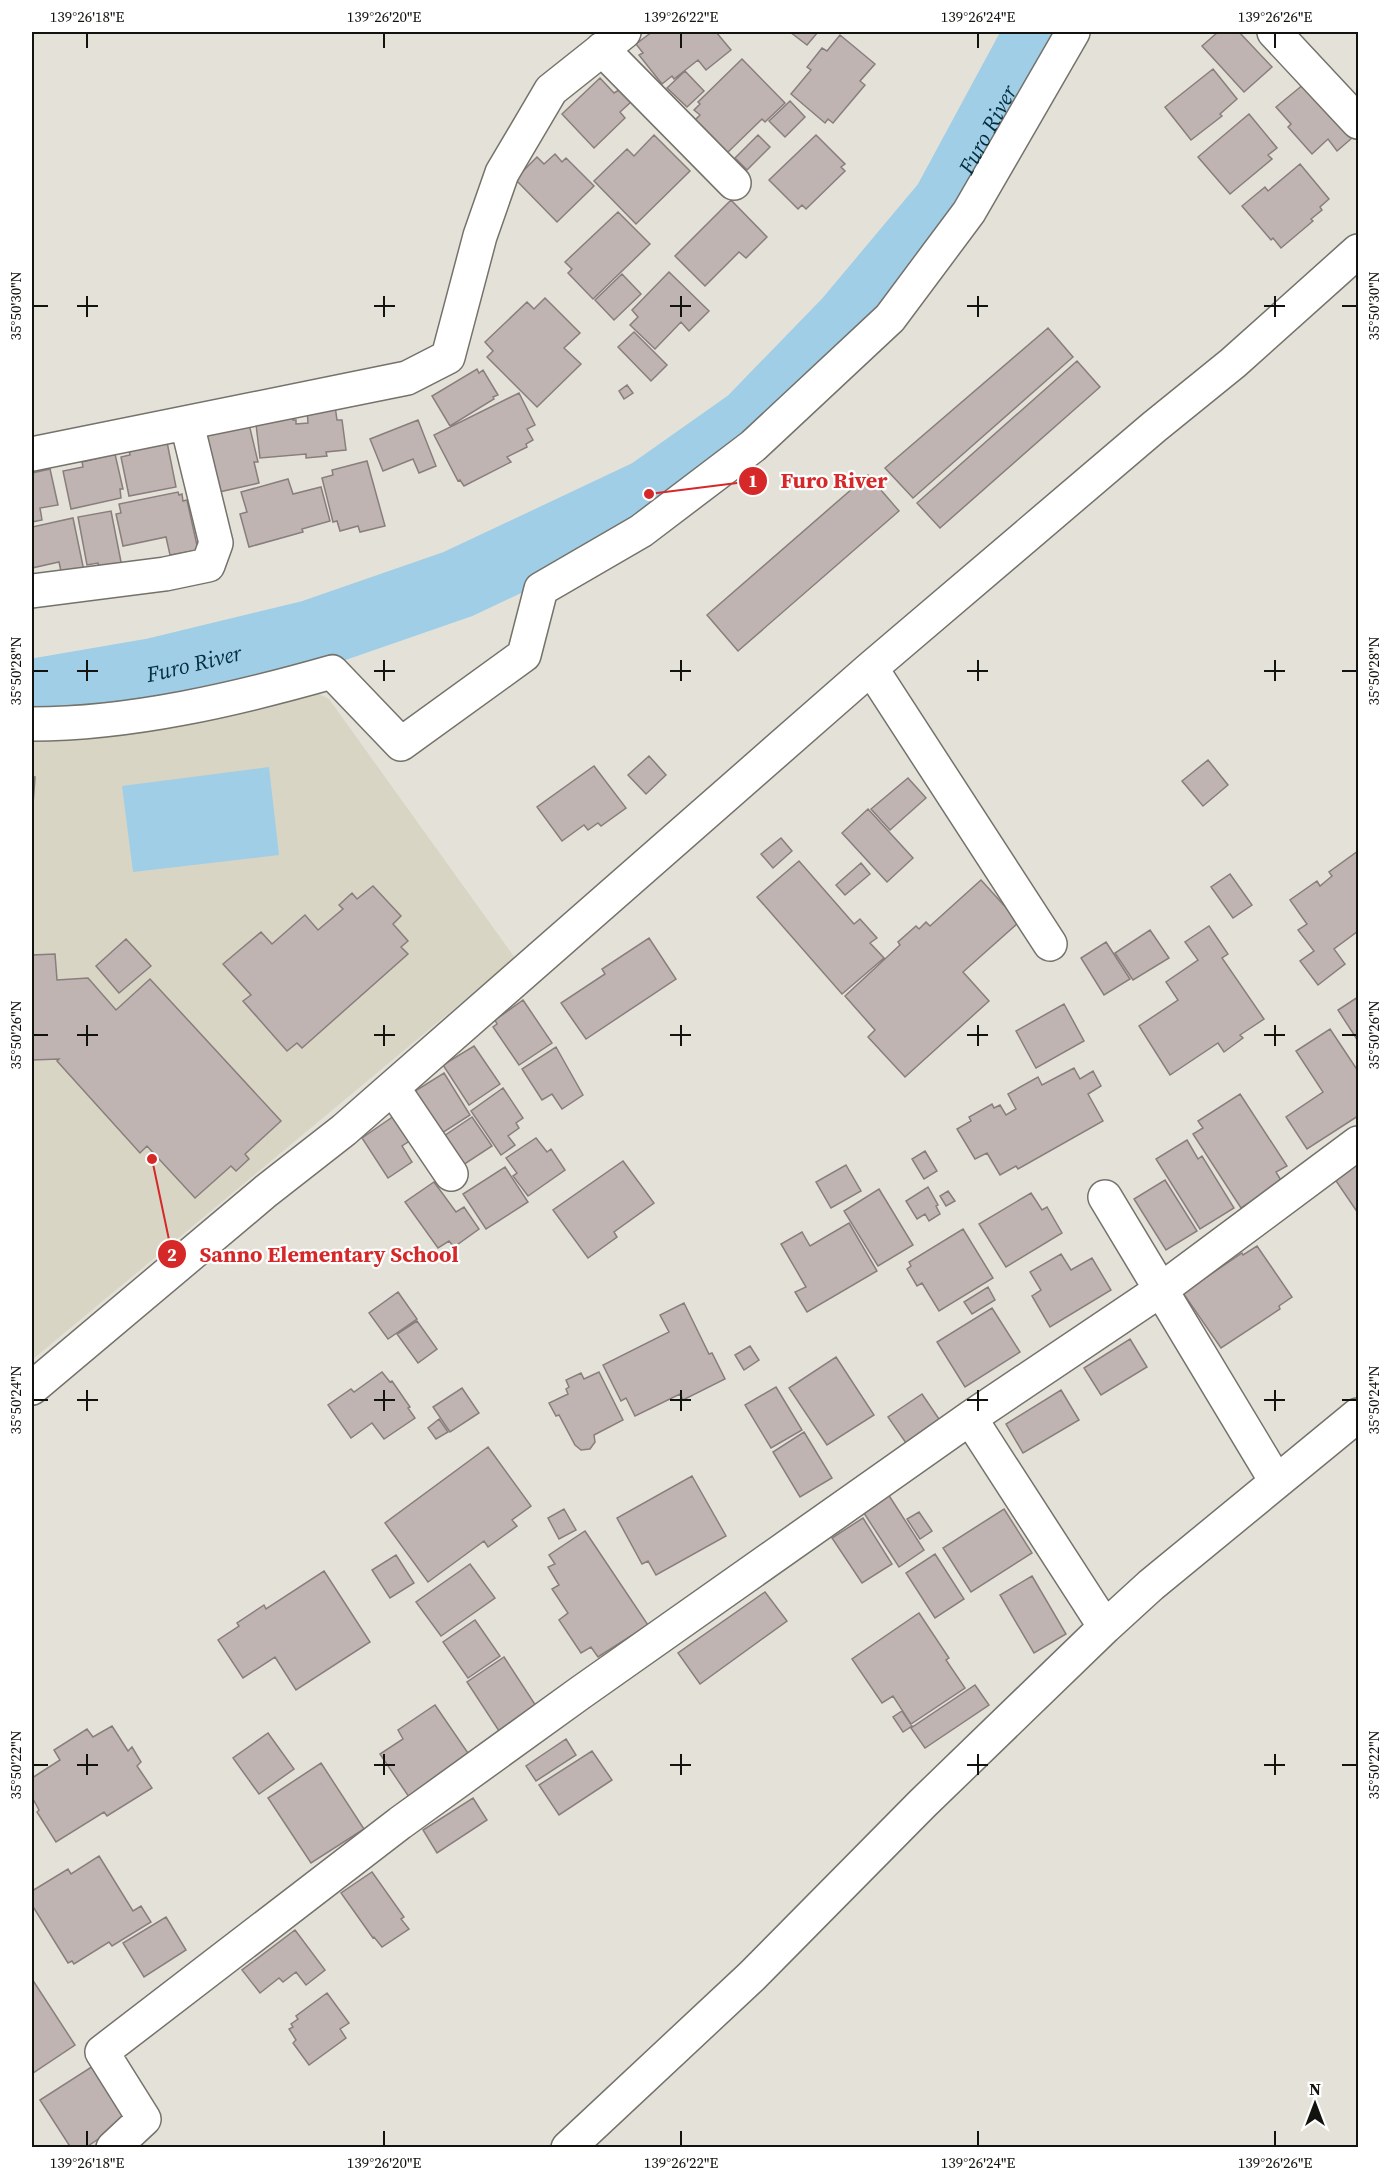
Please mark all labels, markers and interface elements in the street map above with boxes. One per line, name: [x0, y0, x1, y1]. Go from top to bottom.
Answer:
text: 139°26'18"E: [50, 6, 124, 27]
text: 139°26'20"E: [347, 6, 421, 27]
text: 139°26'22"E: [644, 6, 718, 27]
text: 139°26'24"E: [941, 6, 1015, 27]
text: 139°26'26"E: [1238, 6, 1312, 27]
water label: Furo River: [951, 79, 1024, 180]
text: 35°50'30"N: [5, 271, 26, 341]
text: 35°50'30"N: [1363, 271, 1384, 341]
callout: Furo River: [738, 461, 899, 501]
text: Furo River: [781, 465, 888, 495]
text: 1: [748, 468, 758, 493]
text: 35°50'28"N: [5, 636, 26, 706]
text: 35°50'28"N: [1363, 636, 1384, 706]
water label: Furo River: [143, 637, 246, 689]
text: 35°50'26"N: [5, 1000, 26, 1070]
text: 35°50'26"N: [1363, 1000, 1384, 1070]
callout: Sanno Elementary School: [157, 1234, 471, 1274]
text: Sanno Elementary School: [199, 1239, 459, 1269]
text: 2: [167, 1242, 177, 1267]
text: 35°50'24"N: [5, 1365, 26, 1435]
text: 35°50'24"N: [1363, 1365, 1384, 1435]
text: 35°50'22"N: [5, 1730, 26, 1800]
text: 35°50'22"N: [1363, 1730, 1384, 1800]
north arrow: [1285, 2074, 1345, 2134]
text: N: [1309, 2078, 1321, 2100]
text: 139°26'18"E: [50, 2152, 124, 2173]
text: 139°26'20"E: [347, 2152, 421, 2173]
text: 139°26'22"E: [644, 2152, 718, 2173]
text: 139°26'24"E: [941, 2152, 1015, 2173]
text: 139°26'26"E: [1238, 2152, 1312, 2173]

